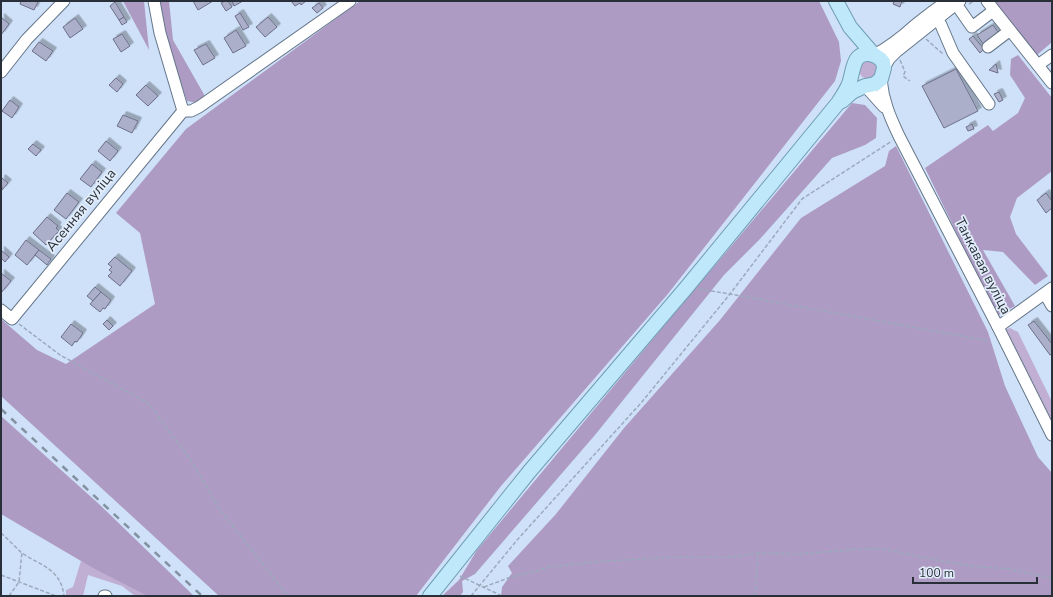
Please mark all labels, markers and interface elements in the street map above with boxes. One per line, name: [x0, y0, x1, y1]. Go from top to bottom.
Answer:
street label: Асенняя вуліца: [42, 165, 120, 255]
street label: Танкавая вуліца: [950, 214, 1016, 318]
scale bar: [913, 559, 1037, 585]
text: 100 m: [919, 565, 954, 581]

